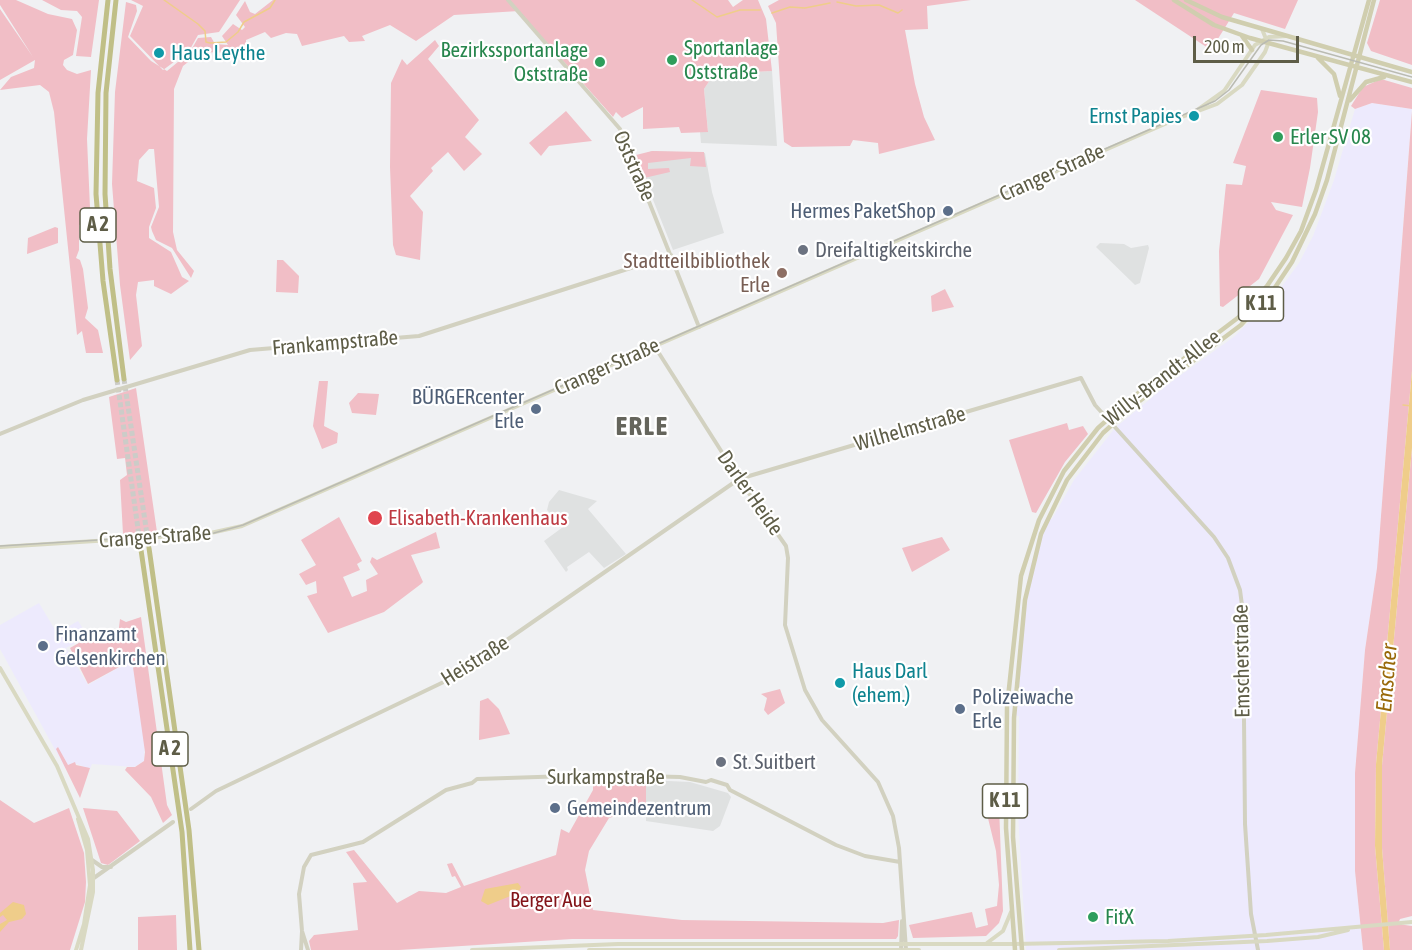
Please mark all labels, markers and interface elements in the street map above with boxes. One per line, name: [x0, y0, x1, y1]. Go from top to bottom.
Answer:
scale bar: [1196, 24, 1302, 62]
place label: Sportanlage Oststraße: [684, 35, 778, 85]
text: 200 m: [1204, 36, 1245, 57]
place label: Bezirkssportanlage Oststraße: [441, 37, 588, 87]
place label: Haus Leythe: [171, 40, 265, 66]
marker: Haus Leythe: [152, 46, 166, 60]
marker: Sportanlage Oststraße: [665, 53, 679, 67]
marker: Bezirkssportanlage Oststraße: [593, 55, 607, 69]
place label: Ernst Papies: [1089, 103, 1182, 129]
marker: Ernst Papies: [1187, 109, 1201, 123]
place label: Erler SV 08: [1290, 124, 1371, 150]
street label: Oststraße: [607, 127, 661, 205]
marker: Erler SV 08: [1271, 130, 1285, 144]
street label: Cranger Straße: [996, 139, 1108, 207]
place label: Hermes PaketShop: [790, 198, 936, 224]
marker: Hermes PaketShop: [941, 204, 955, 218]
road number: A 2: [80, 208, 116, 242]
place label: Dreifaltigkeitskirche: [815, 237, 972, 263]
marker: Dreifaltigkeitskirche: [796, 243, 810, 257]
place label: Stadtteilbibliothek Erle: [624, 248, 770, 298]
marker: Stadtteilbibliothek Erle: [775, 266, 789, 280]
road number: K 11: [1238, 287, 1284, 321]
street label: Willy-Brandt-Allee: [1098, 324, 1226, 432]
street label: Frankampstraße: [271, 325, 399, 361]
street label: Cranger Straße: [551, 333, 663, 401]
place label: BÜRGERcenter Erle: [412, 384, 524, 434]
street label: Wilhelmstraße: [852, 401, 968, 457]
marker: BÜRGERcenter Erle: [529, 402, 543, 416]
district label: ERLE: [616, 410, 668, 442]
street label: Darler Heide: [712, 446, 788, 540]
place label: Elisabeth-Krankenhaus: [388, 505, 568, 531]
marker: Elisabeth-Krankenhaus: [366, 509, 384, 527]
street label: Cranger Straße: [98, 521, 212, 553]
street label: Emscherstraße: [1228, 604, 1256, 718]
place label: Finanzamt Gelsenkirchen: [55, 621, 166, 671]
street label: Heistraße: [437, 630, 513, 692]
marker: Finanzamt Gelsenkirchen: [36, 639, 50, 653]
water label: Emscher: [1371, 643, 1403, 713]
place label: Haus Darl (ehem.): [852, 658, 928, 708]
marker: Haus Darl (ehem.): [833, 676, 847, 690]
place label: Polizeiwache Erle: [972, 684, 1074, 734]
marker: Polizeiwache Erle: [953, 702, 967, 716]
road number: A 2: [152, 732, 188, 766]
place label: St. Suitbert: [733, 749, 816, 775]
marker: St. Suitbert: [714, 755, 728, 769]
street label: Surkampstraße: [547, 764, 665, 790]
road number: K 11: [982, 784, 1028, 818]
place label: Gemeindezentrum: [567, 795, 711, 821]
marker: Gemeindezentrum: [548, 801, 562, 815]
park label: Berger Aue: [510, 887, 592, 913]
place label: FitX: [1105, 904, 1134, 930]
marker: FitX: [1086, 910, 1100, 924]

